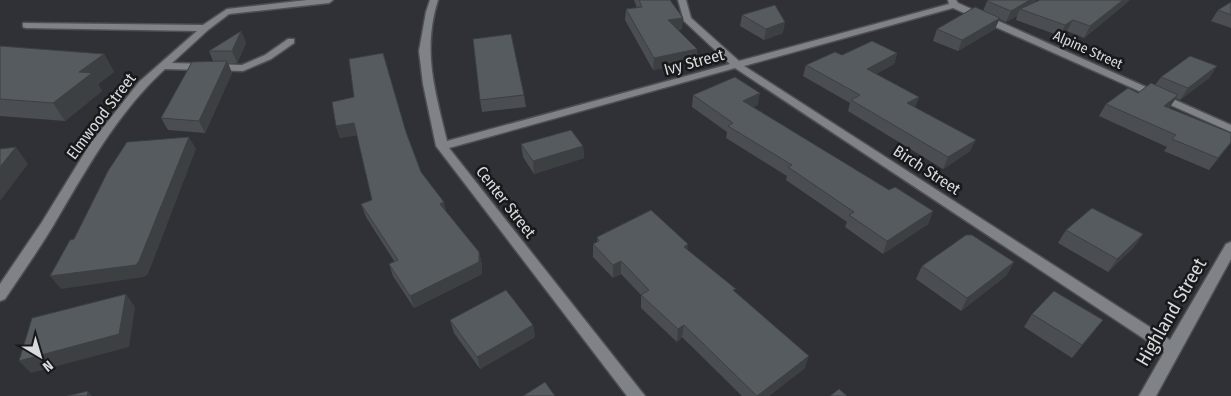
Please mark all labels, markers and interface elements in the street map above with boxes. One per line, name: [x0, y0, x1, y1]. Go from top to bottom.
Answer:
street label: Alpine Street: [1051, 27, 1126, 73]
street label: Ivy Street: [662, 45, 727, 79]
street label: Elmwood Street: [62, 69, 140, 163]
street label: Birch Street: [890, 141, 965, 199]
street label: Center Street: [472, 162, 540, 242]
street label: Highland Street: [1131, 253, 1212, 370]
north arrow: [15, 331, 65, 381]
text: N: [39, 357, 56, 375]

